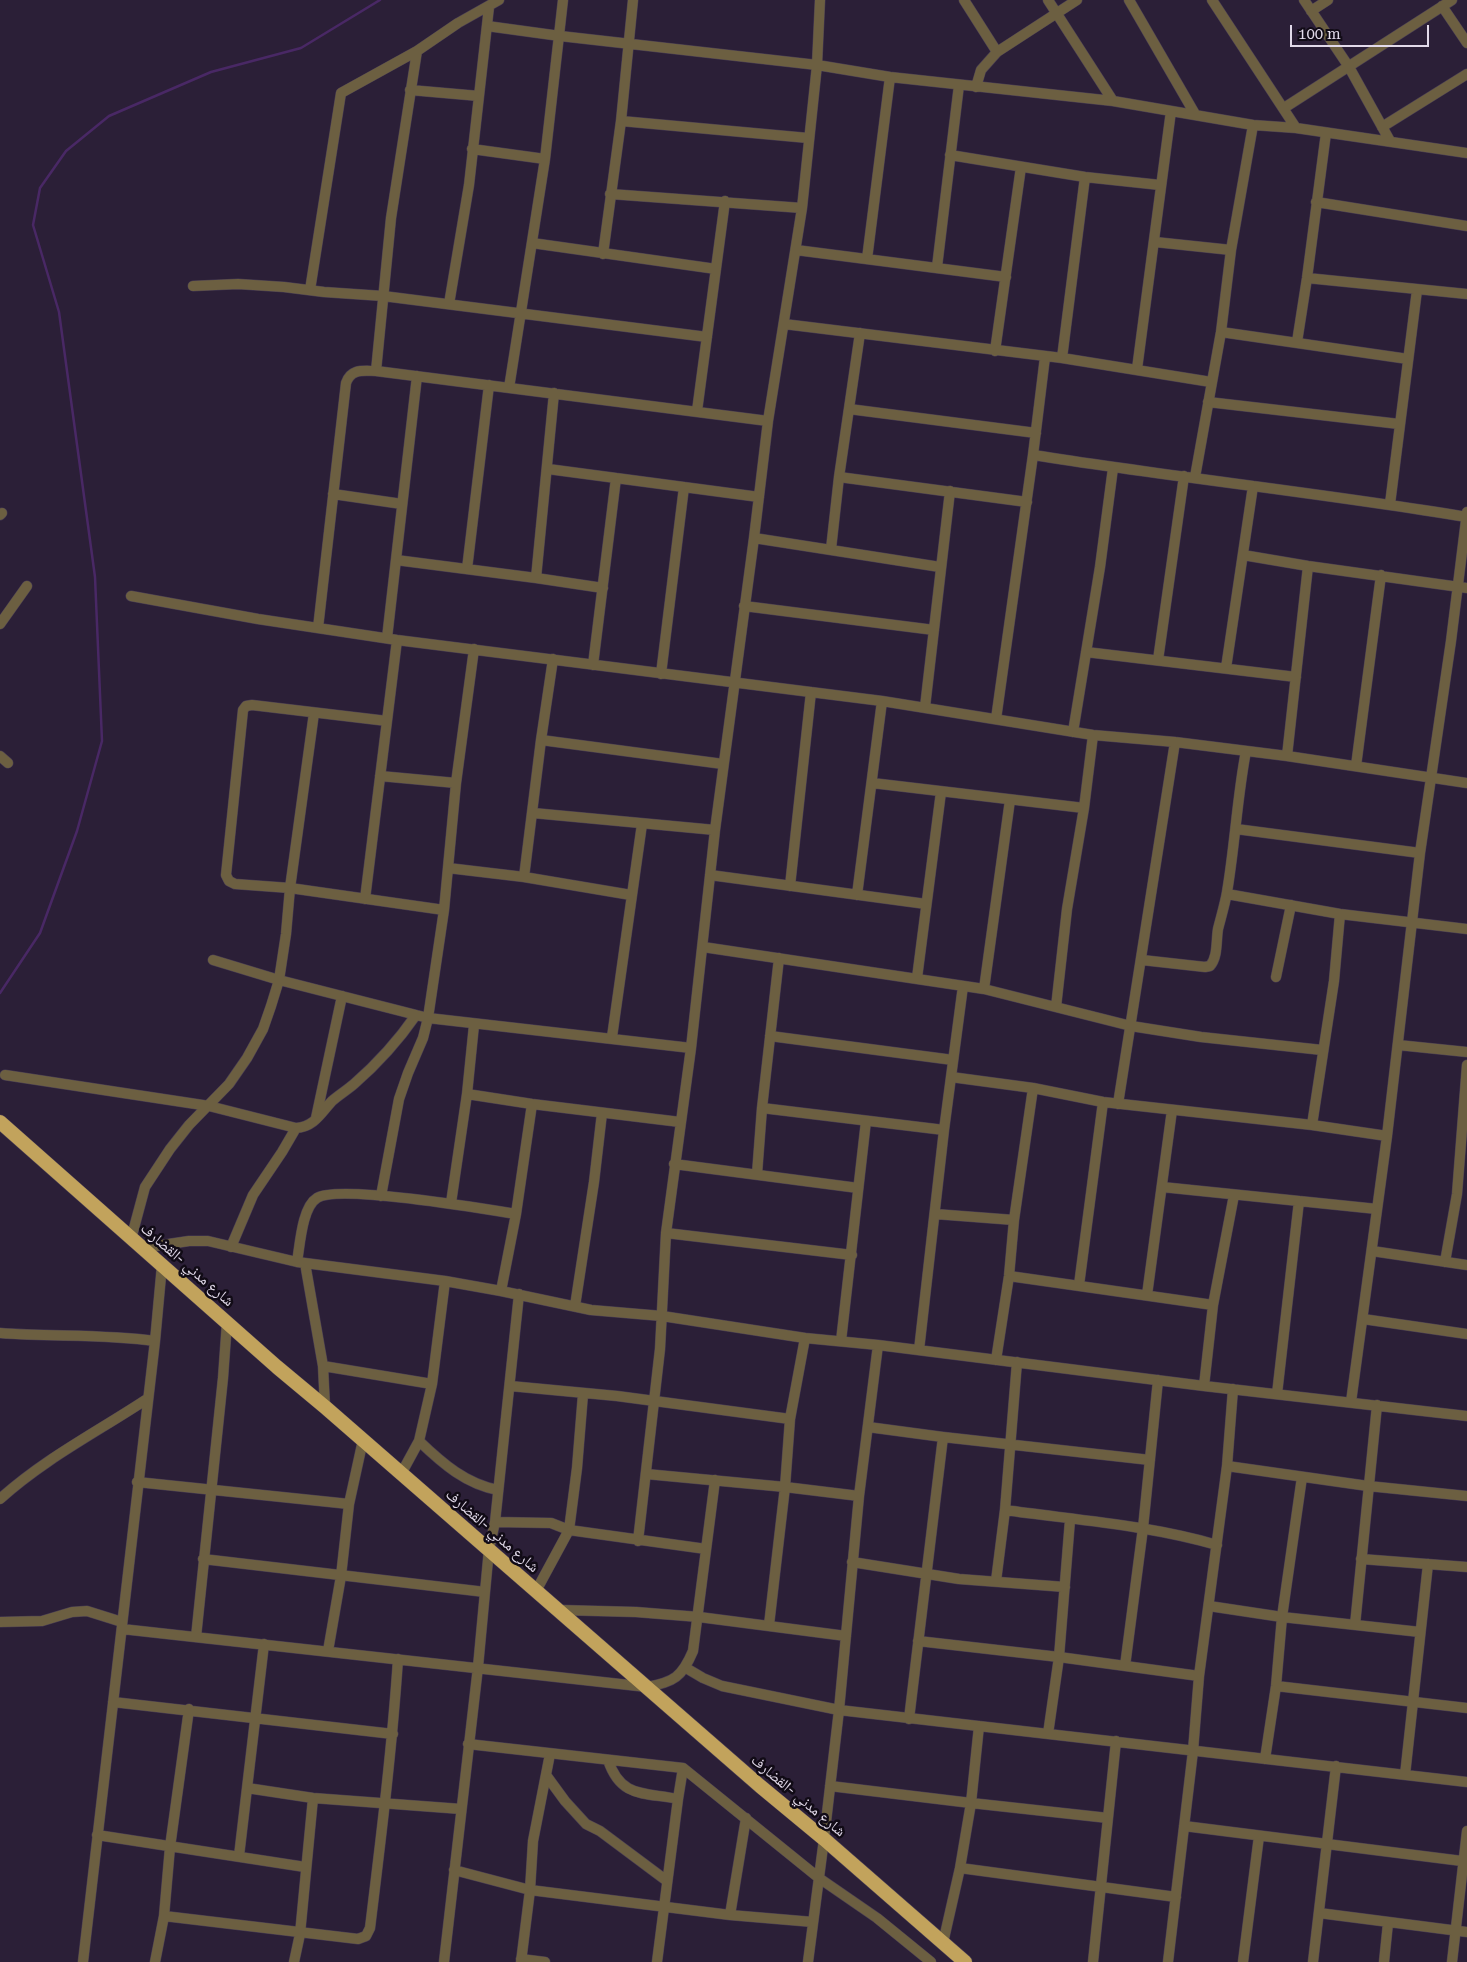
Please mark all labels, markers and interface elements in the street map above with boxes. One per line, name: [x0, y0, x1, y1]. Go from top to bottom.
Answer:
scale bar: [1292, 15, 1431, 47]
text: 100 m: [1298, 25, 1341, 43]
street label: شارع مدني -القضارف: [137, 1220, 237, 1310]
street label: شارع مدني -القضارف: [442, 1486, 542, 1576]
street label: شارع مدني -القضارف: [747, 1751, 849, 1841]

